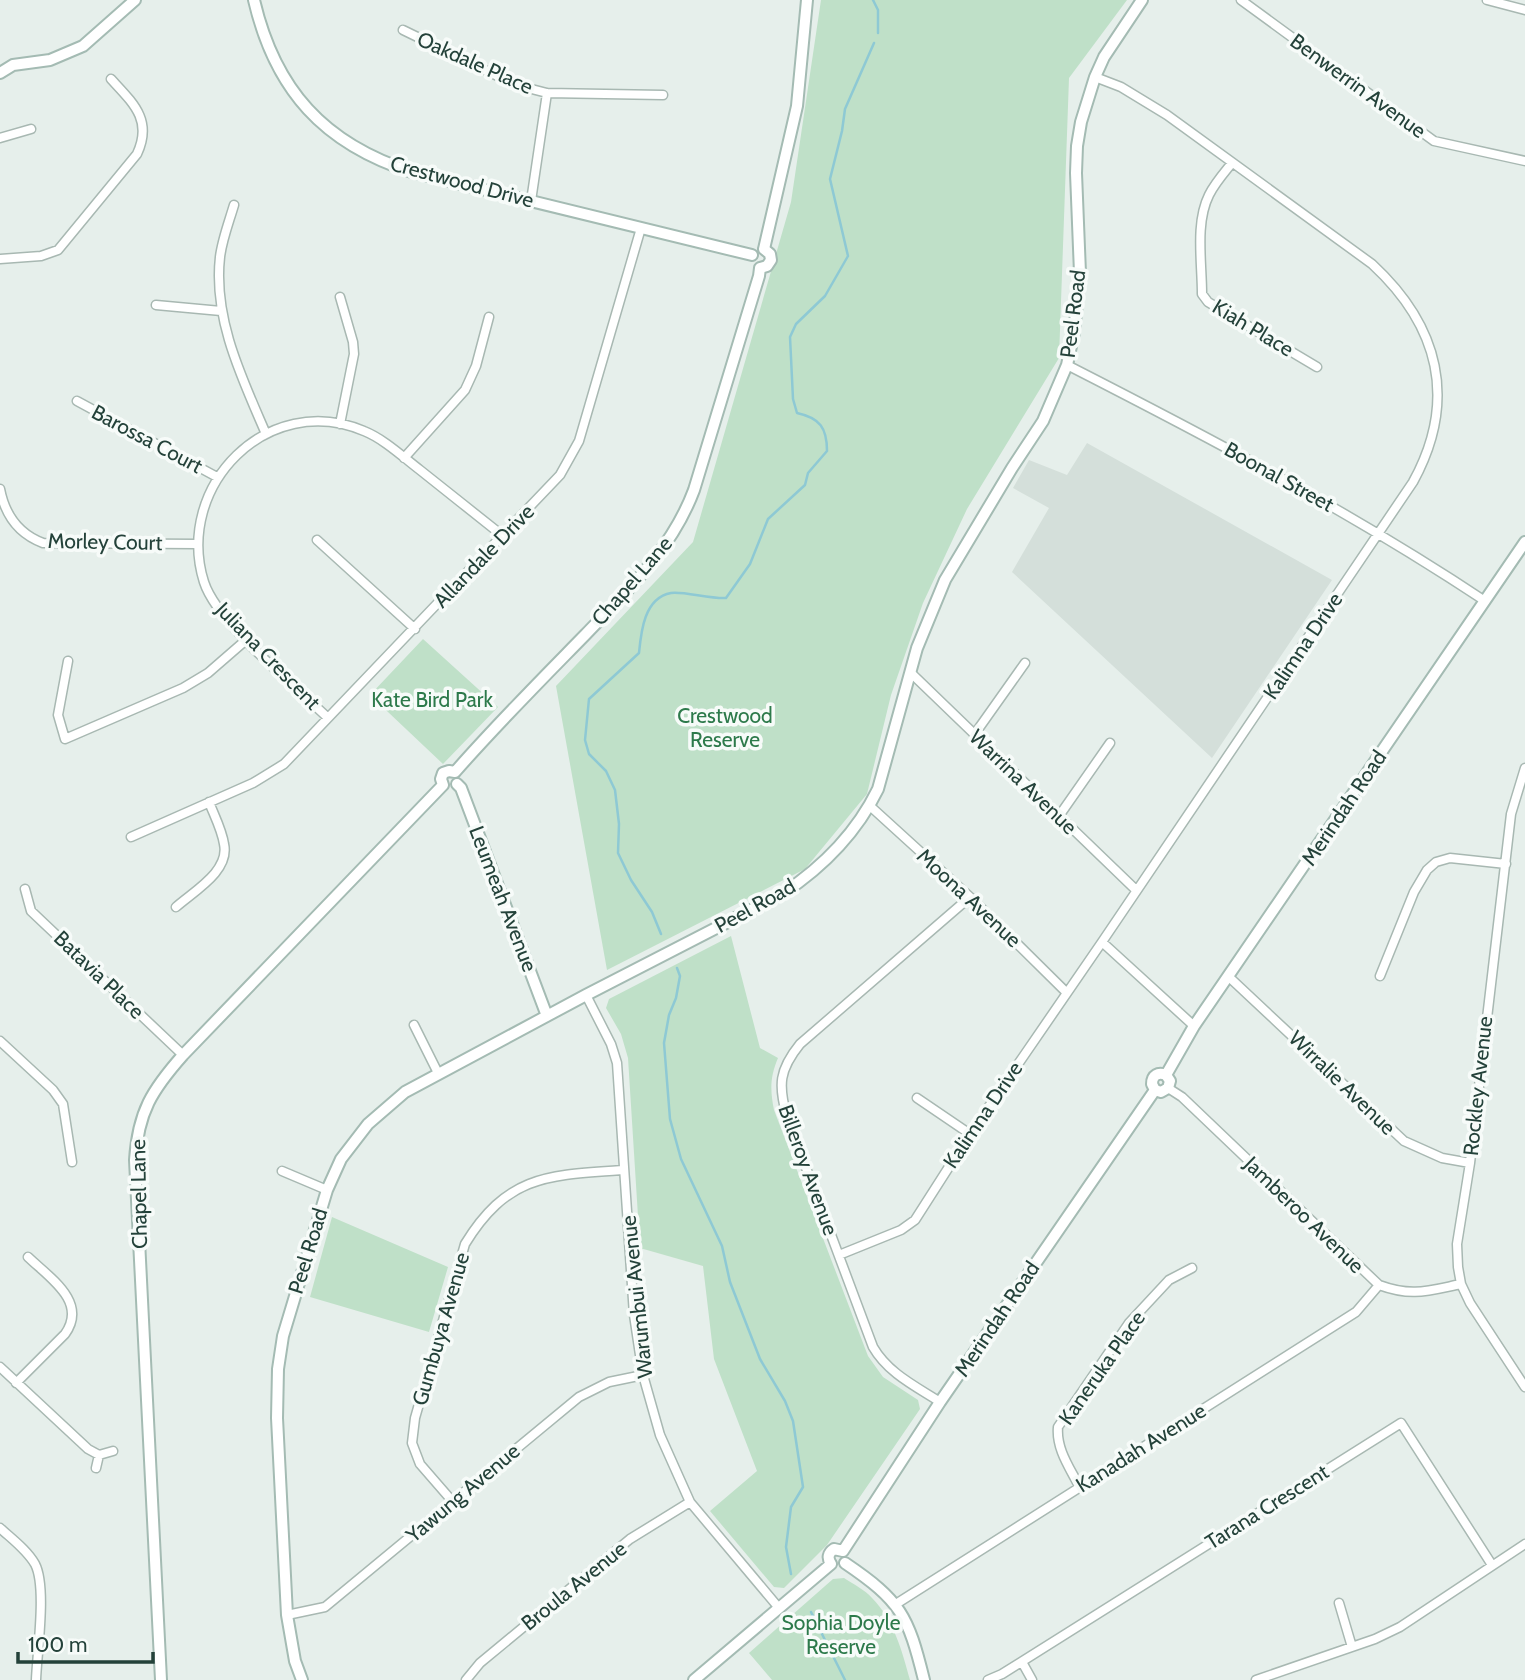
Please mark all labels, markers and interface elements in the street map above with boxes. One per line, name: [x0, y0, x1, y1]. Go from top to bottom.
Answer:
street label: Oakdale Place: [413, 26, 537, 99]
street label: Benwerrin Avenue: [1286, 28, 1431, 143]
street label: Crestwood Drive: [388, 150, 537, 213]
street label: Peel Road: [1055, 269, 1090, 359]
street label: Kiah Place: [1208, 294, 1299, 362]
street label: Barossa Court: [88, 399, 207, 478]
street label: Boonal Street: [1220, 436, 1338, 517]
street label: Allandale Drive: [428, 499, 539, 612]
street label: Morley Court: [47, 528, 163, 555]
street label: Chapel Lane: [586, 531, 677, 630]
street label: Kalimna Drive: [1258, 587, 1348, 704]
street label: Juliana Crescent: [210, 596, 326, 715]
park label: Kate Bird Park: [371, 687, 493, 712]
park label: Crestwood Reserve: [677, 703, 773, 752]
street label: Warrina Avenue: [964, 724, 1083, 839]
street label: Merindah Road: [1296, 745, 1391, 870]
street label: Leumeah Avenue: [464, 822, 543, 975]
street label: Moona Avenue: [912, 843, 1027, 952]
street label: Peel Road: [710, 873, 800, 938]
street label: Batavia Place: [49, 925, 150, 1024]
street label: Rockley Avenue: [1458, 1015, 1497, 1157]
street label: Wirralie Avenue: [1284, 1025, 1401, 1140]
street label: Kalimna Drive: [938, 1056, 1028, 1173]
street label: Billeroy Avenue: [773, 1101, 844, 1239]
street label: Chapel Lane: [125, 1139, 152, 1249]
street label: Jamberoo Avenue: [1239, 1150, 1370, 1278]
street label: Peel Road: [283, 1205, 332, 1297]
street label: Warumbui Avenue: [615, 1214, 657, 1380]
street label: Gumbuya Avenue: [407, 1249, 474, 1408]
street label: Merindah Road: [949, 1256, 1044, 1381]
street label: Kaneruka Place: [1053, 1306, 1150, 1429]
street label: Kanadah Avenue: [1071, 1398, 1210, 1497]
street label: Yawung Avenue: [400, 1438, 525, 1548]
street label: Tarana Crescent: [1201, 1459, 1333, 1554]
street label: Broula Avenue: [516, 1536, 631, 1636]
park label: Sophia Doyle Reserve: [782, 1610, 901, 1659]
scale bar: [18, 1620, 152, 1664]
text: 100 m: [28, 1632, 87, 1657]

